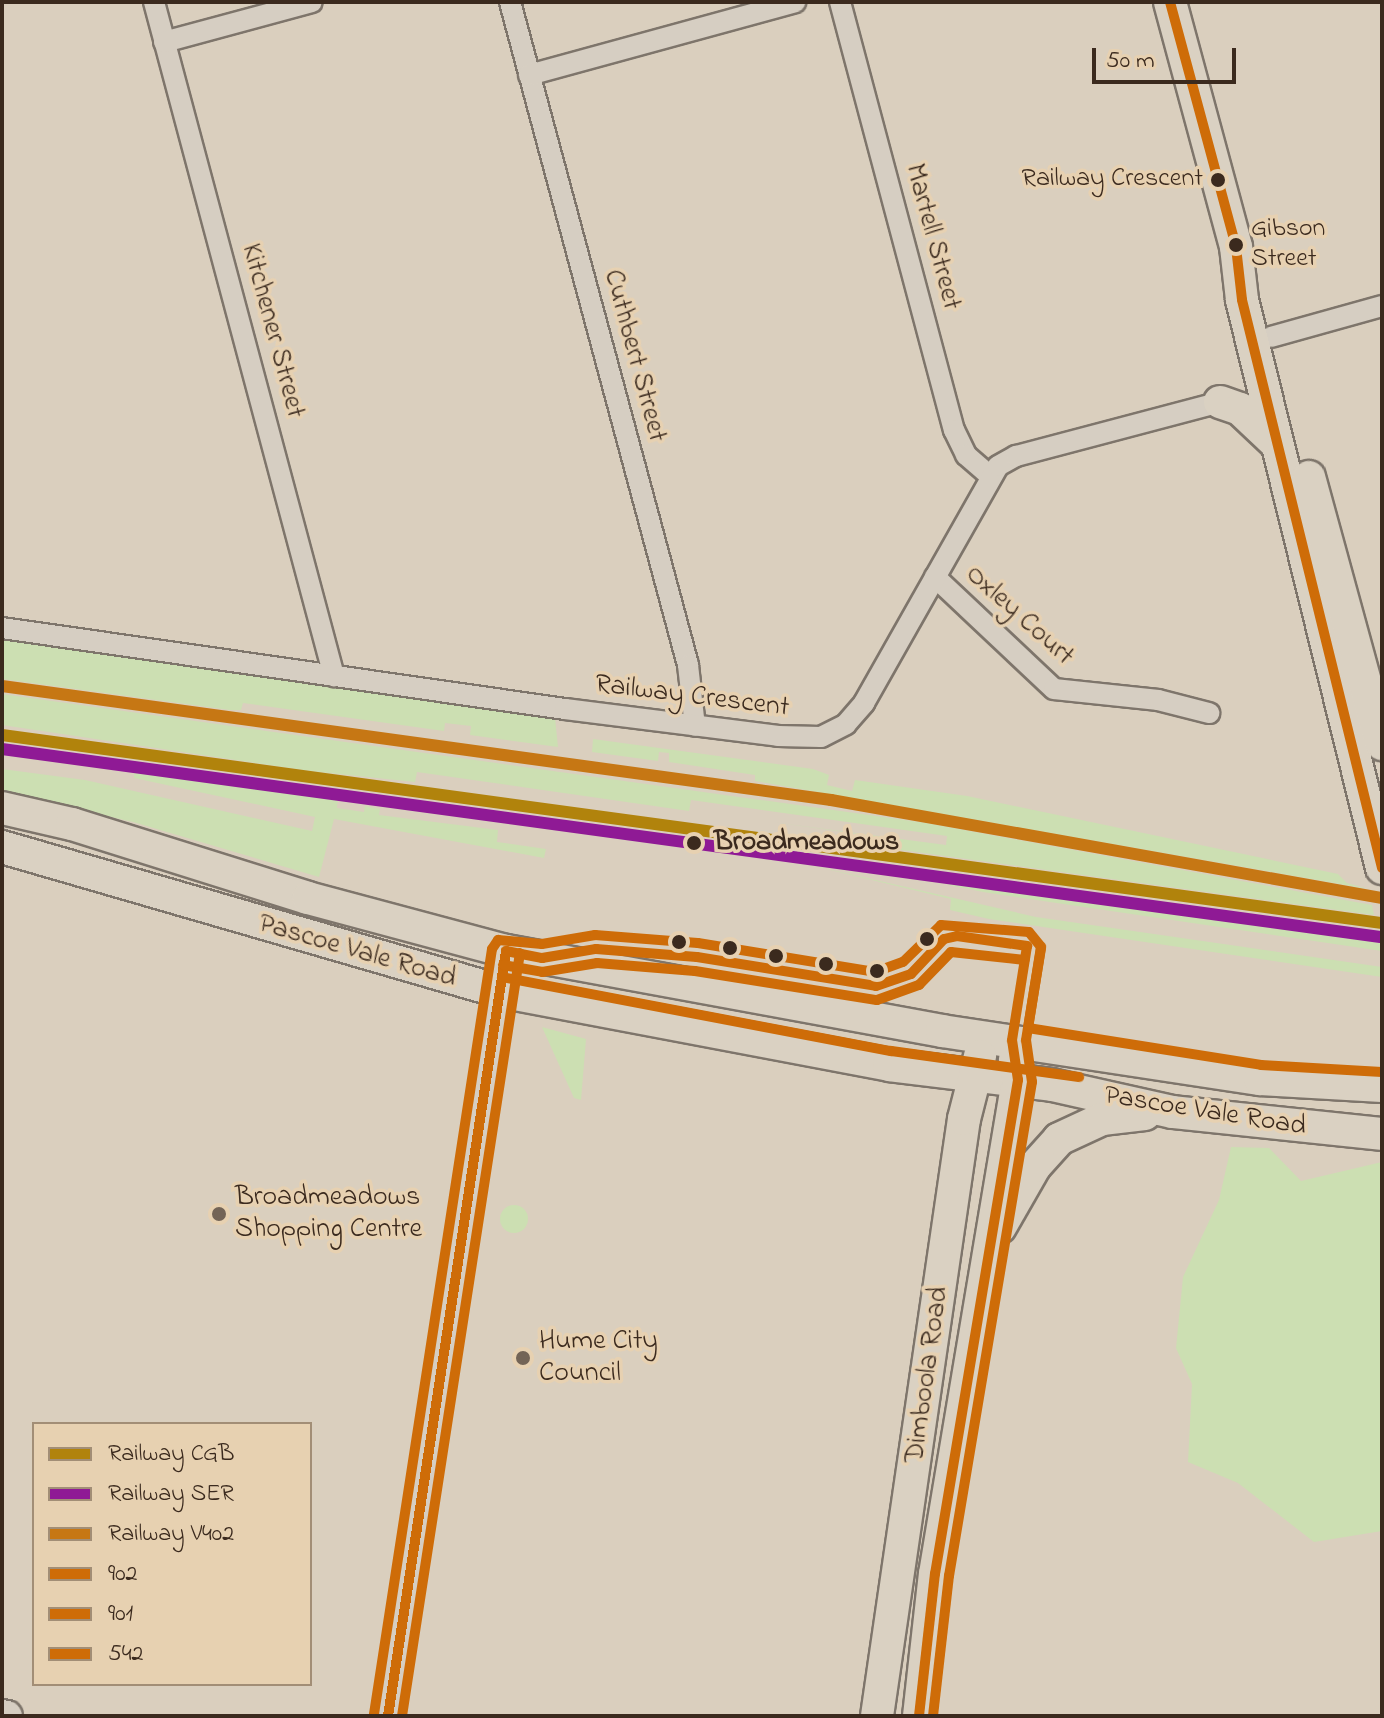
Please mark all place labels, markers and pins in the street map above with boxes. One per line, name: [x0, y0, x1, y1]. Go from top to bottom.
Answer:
place label: Railway Crescent: [1022, 164, 1203, 196]
marker: Railway Crescent: [1210, 172, 1226, 188]
place label: Gibson Street: [1251, 214, 1325, 276]
marker: Gibson Street: [1228, 237, 1244, 253]
place label: Broadmeadows: [714, 826, 899, 860]
marker: Broadmeadows: [681, 830, 707, 856]
unlabelled marker: [919, 931, 935, 947]
unlabelled marker: [671, 934, 687, 950]
unlabelled marker: [722, 940, 738, 956]
unlabelled marker: [768, 948, 784, 964]
unlabelled marker: [818, 956, 834, 972]
unlabelled marker: [869, 963, 885, 979]
place label: Broadmeadows Shopping Centre: [235, 1181, 422, 1247]
marker: Broadmeadows Shopping Centre: [210, 1205, 228, 1223]
place label: Hume City Council: [539, 1325, 658, 1391]
marker: Hume City Council: [514, 1349, 532, 1367]

